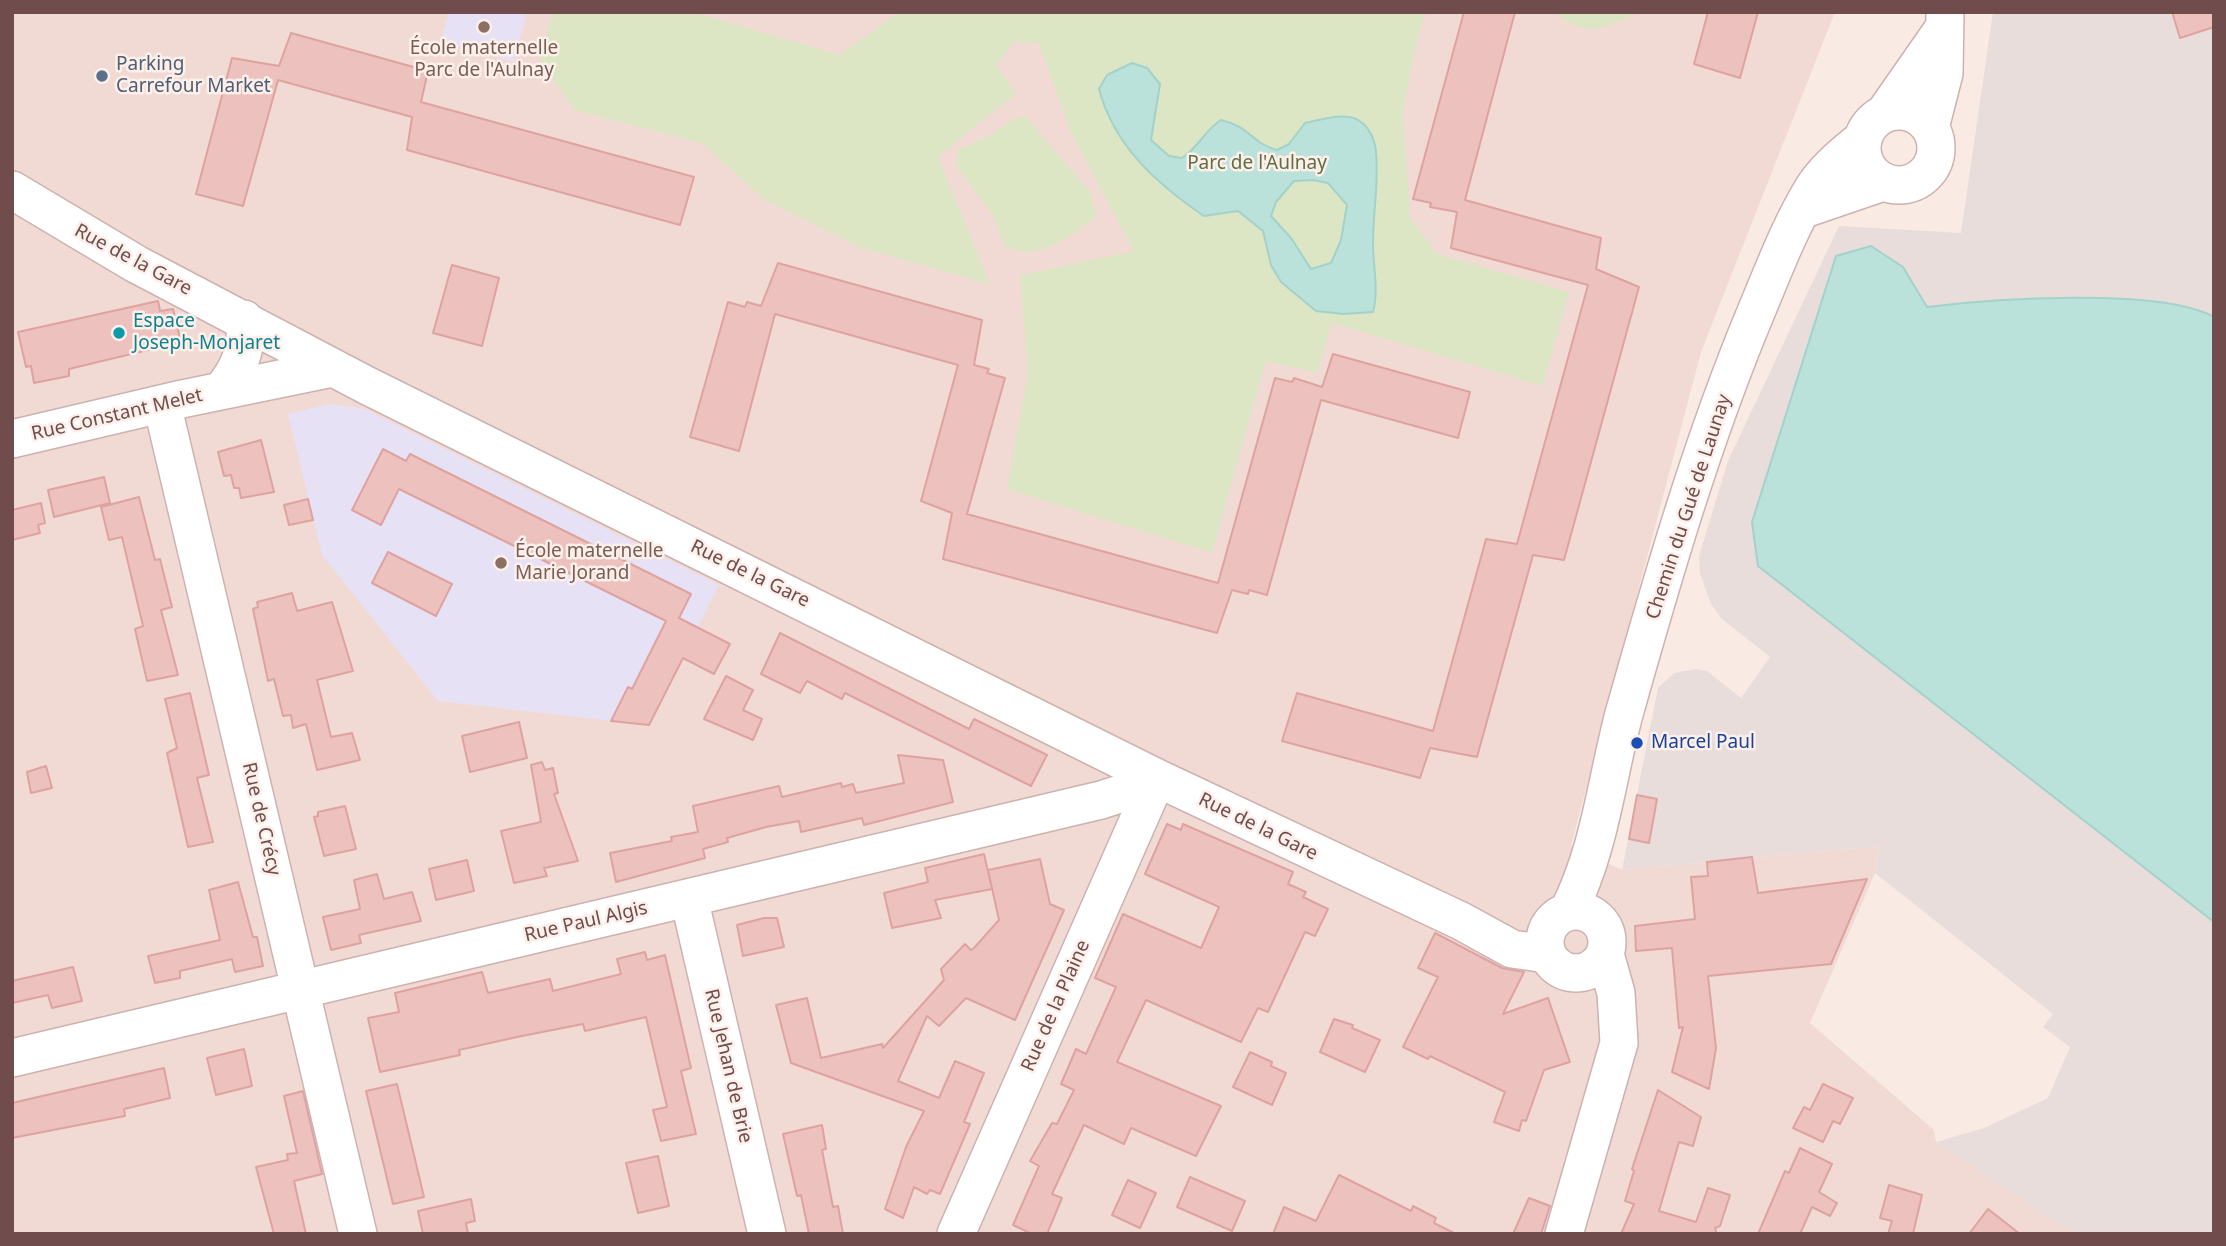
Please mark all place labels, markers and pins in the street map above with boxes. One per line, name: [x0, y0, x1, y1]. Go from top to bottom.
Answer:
marker: École maternelle Parc de l'Aulnay: [476, 19, 492, 35]
place label: École maternelle Parc de l'Aulnay: [410, 38, 558, 82]
place label: Parking Carrefour Market: [116, 54, 271, 98]
marker: Parking Carrefour Market: [94, 68, 110, 84]
place label: Espace Joseph-Monjaret: [133, 311, 280, 355]
marker: Espace Joseph-Monjaret: [111, 325, 127, 341]
place label: École maternelle Marie Jorand: [515, 541, 664, 585]
marker: École maternelle Marie Jorand: [493, 555, 509, 571]
place label: Marcel Paul: [1651, 732, 1755, 754]
marker: Marcel Paul: [1629, 735, 1645, 751]

